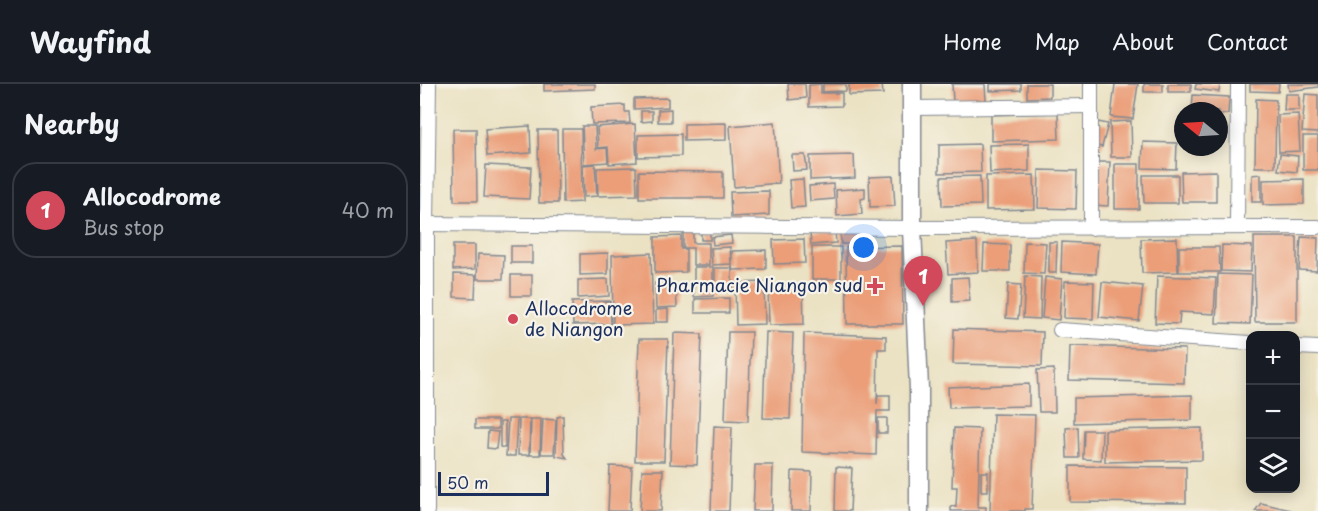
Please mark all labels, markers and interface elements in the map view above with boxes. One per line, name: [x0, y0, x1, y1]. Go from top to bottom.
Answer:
text: Wayfind: [30, 20, 151, 63]
text: Home: [943, 25, 1002, 57]
text: Map: [1035, 25, 1080, 57]
text: About: [1113, 25, 1174, 57]
text: Contact: [1207, 25, 1288, 57]
north arrow: [1174, 102, 1228, 156]
text: Nearby: [24, 104, 119, 143]
text: Allocodrome: [83, 179, 221, 212]
text: 1: [41, 195, 50, 225]
text: 40 m: [342, 195, 394, 225]
text: Bus stop: [83, 212, 164, 242]
your location: [849, 233, 878, 262]
pin: 1: [904, 256, 942, 306]
place label: Pharmacie Niangon sud: [656, 271, 863, 298]
marker: Pharmacie Niangon sud: [868, 279, 882, 293]
place label: Allocodrome de Niangon: [525, 294, 632, 342]
marker: Allocodrome de Niangon: [506, 312, 520, 326]
map controls: [1246, 331, 1300, 493]
button: +: [1246, 331, 1300, 385]
button: −: [1246, 385, 1300, 439]
button: layers: [1246, 439, 1300, 493]
scale bar: [438, 469, 549, 496]
text: 50 m: [447, 470, 488, 494]

